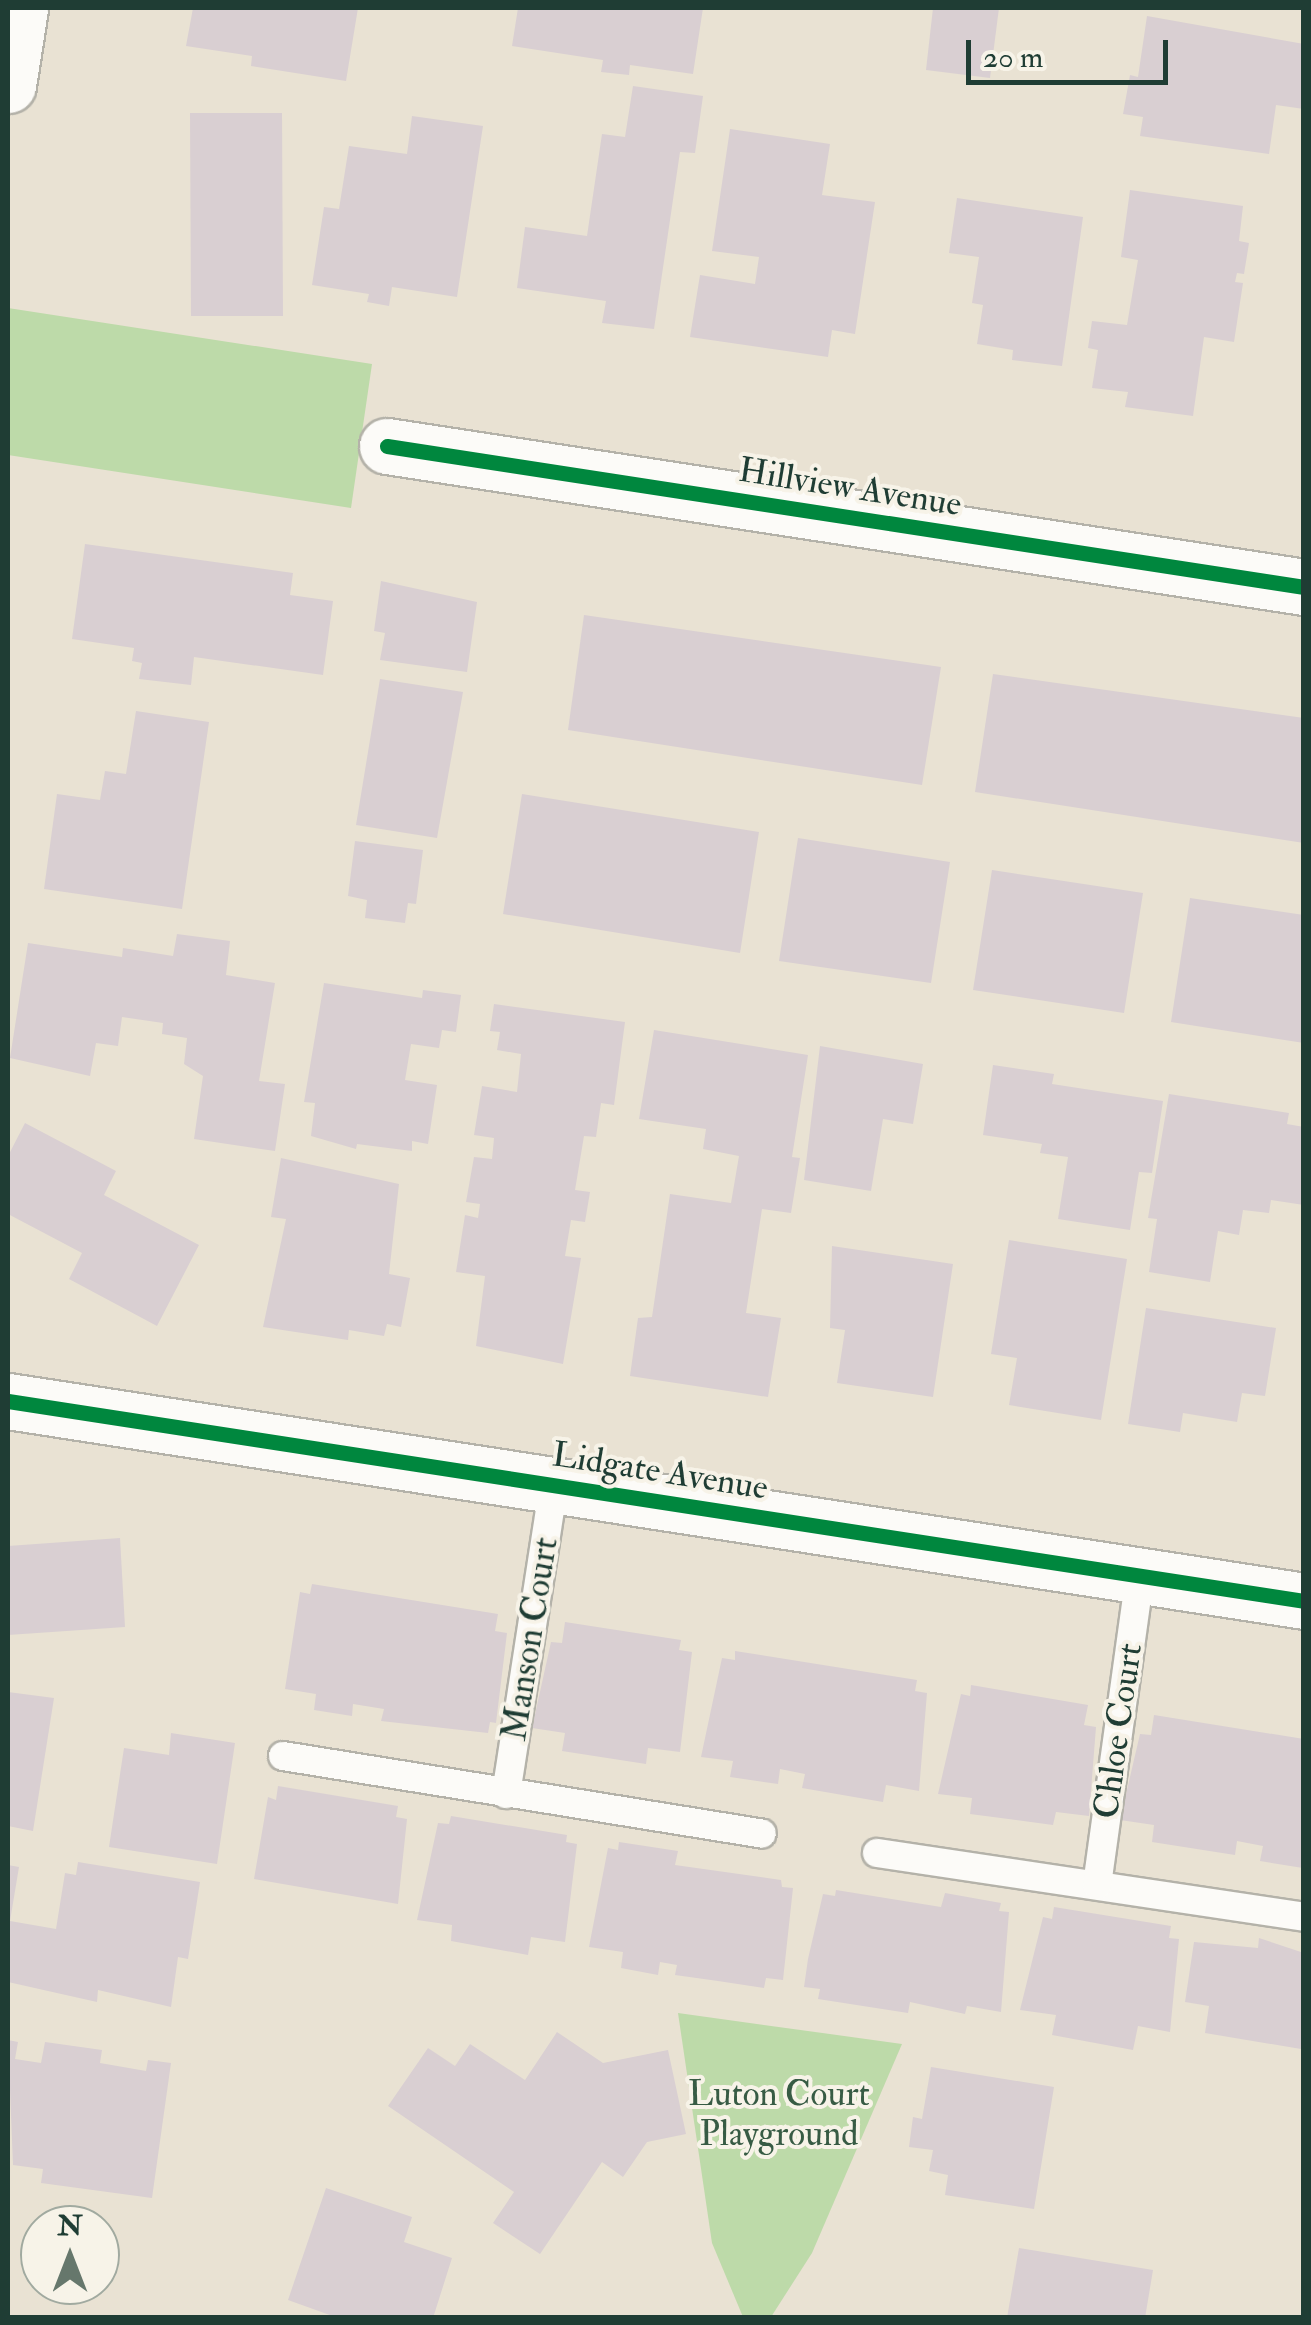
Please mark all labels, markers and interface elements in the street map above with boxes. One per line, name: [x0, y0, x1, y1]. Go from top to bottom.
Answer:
scale bar: [971, 20, 1174, 82]
text: 20 m: [983, 39, 1043, 76]
street label: Hillview Avenue: [736, 449, 964, 525]
street label: Lidgate Avenue: [549, 1433, 771, 1509]
street label: Manson Court: [493, 1534, 567, 1744]
street label: Chloe Court: [1085, 1641, 1151, 1821]
park label: Luton Court Playground: [688, 2073, 870, 2155]
north arrow: [20, 2205, 120, 2305]
text: N: [57, 2209, 83, 2244]

